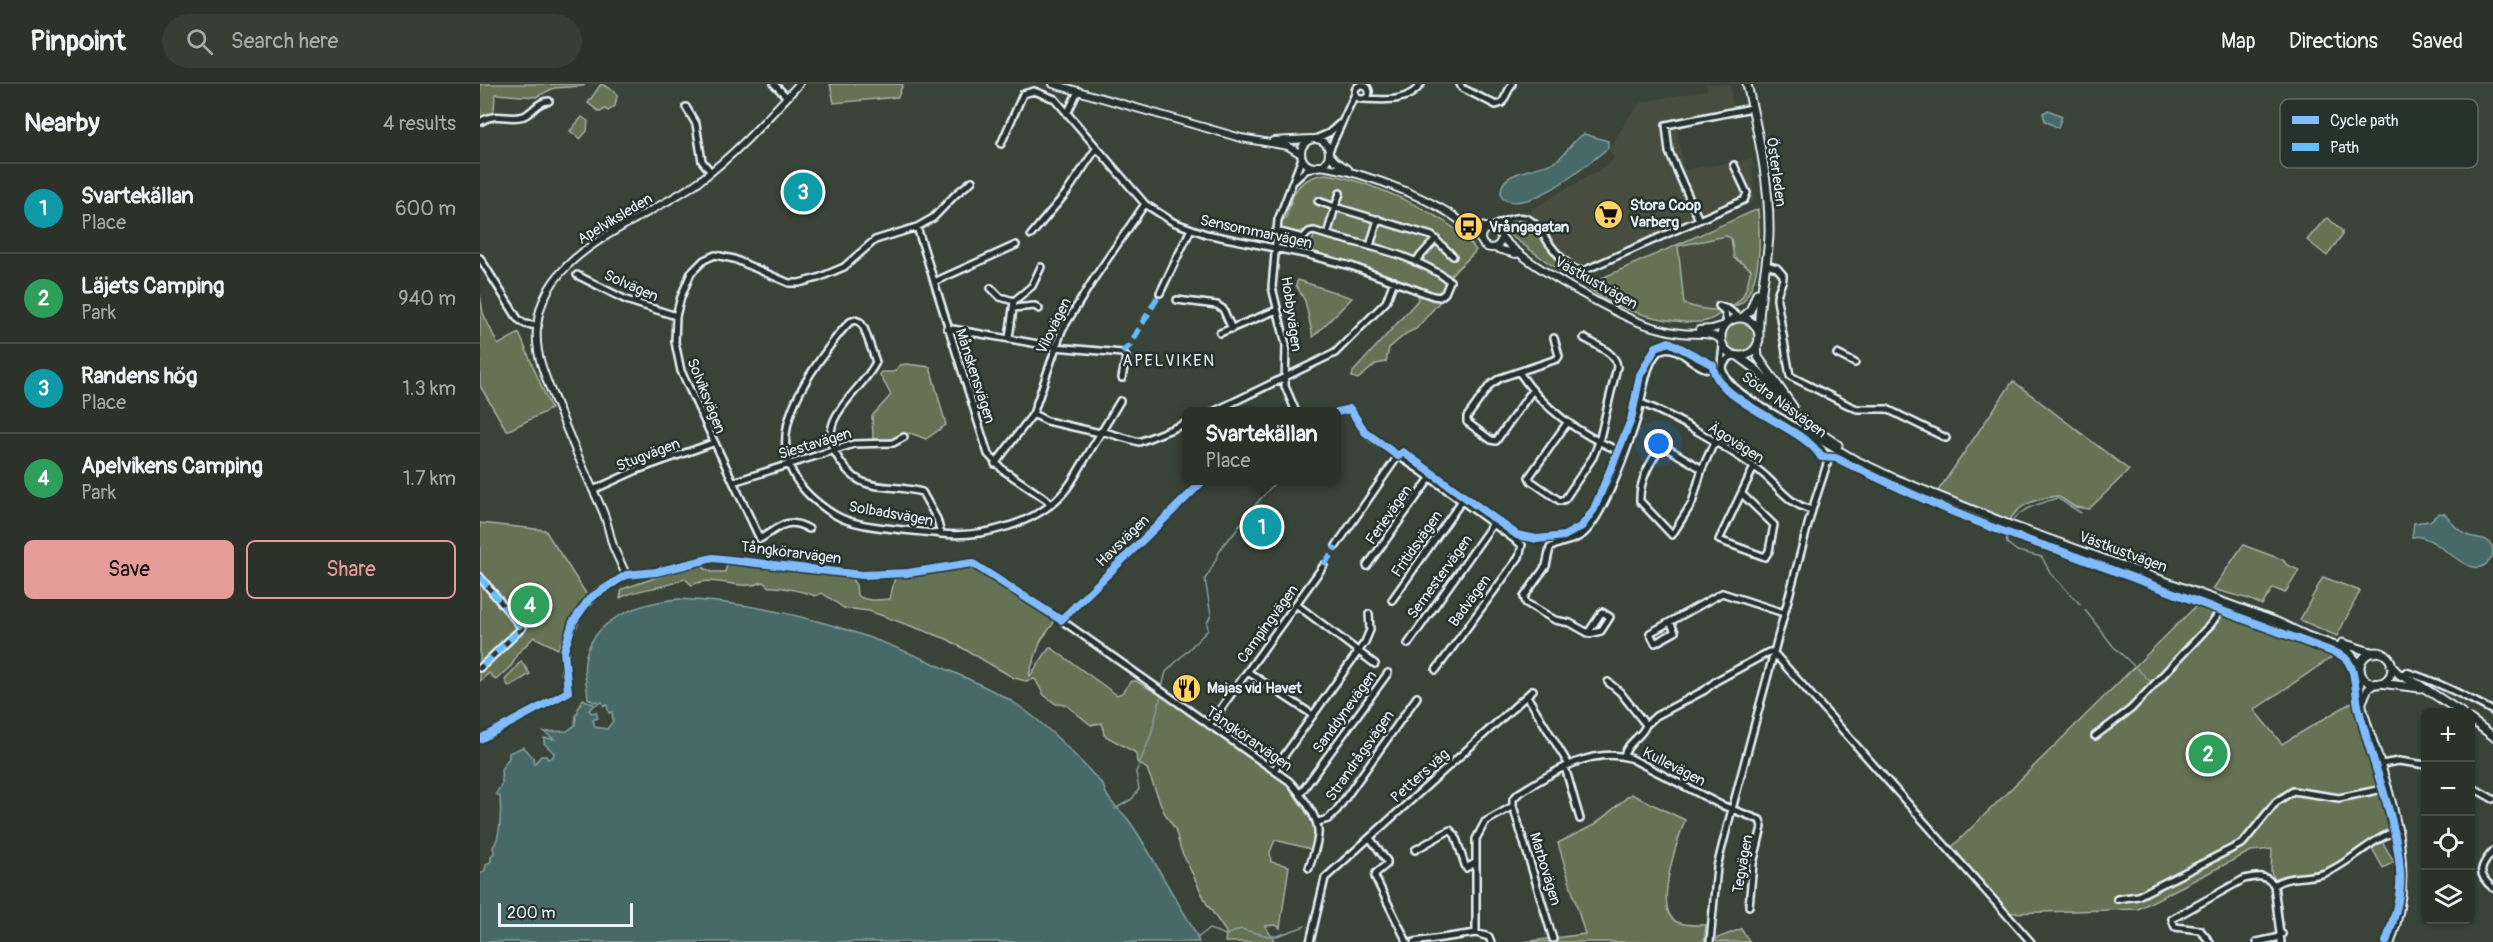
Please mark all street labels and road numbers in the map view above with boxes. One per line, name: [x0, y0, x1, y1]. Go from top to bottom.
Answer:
street label: Österleden: [1762, 136, 1790, 208]
street label: Apelviksleden: [574, 189, 656, 249]
street label: Sensommarvägen: [1198, 211, 1314, 253]
street label: Västkustvägen: [1551, 252, 1641, 314]
street label: Solvägen: [601, 266, 661, 306]
street label: Hobbyvägen: [1276, 275, 1306, 353]
street label: Vilovägen: [1032, 295, 1076, 357]
street label: Månskensvägen: [951, 326, 999, 426]
street label: Solviksvägen: [682, 355, 730, 437]
street label: Södra Näsvägen: [1738, 368, 1830, 442]
street label: Ägovägen: [1704, 418, 1768, 468]
street label: Siestavägen: [776, 424, 854, 464]
street label: Stugvägen: [613, 434, 683, 476]
street label: Ferievägen: [1362, 482, 1416, 548]
street label: Solbadsvägen: [847, 497, 935, 531]
street label: Fritidsvägen: [1387, 507, 1447, 581]
street label: Havsvägen: [1092, 511, 1154, 571]
street label: Västkustvägen: [2076, 527, 2170, 577]
street label: Semestervägen: [1403, 531, 1477, 623]
street label: Tångkörarvägen: [740, 537, 842, 569]
street label: Badvägen: [1445, 571, 1495, 631]
street label: Campingvägen: [1233, 581, 1303, 667]
street label: Sanddynevägen: [1309, 667, 1381, 757]
street label: Tångkörarvägen: [1202, 702, 1296, 776]
street label: Strandrågsvägen: [1322, 707, 1398, 805]
street label: Kullevägen: [1639, 743, 1709, 791]
street label: Petters väg: [1387, 745, 1453, 807]
street label: Marbovägen: [1525, 830, 1565, 908]
street label: Tegvägen: [1728, 833, 1758, 895]

